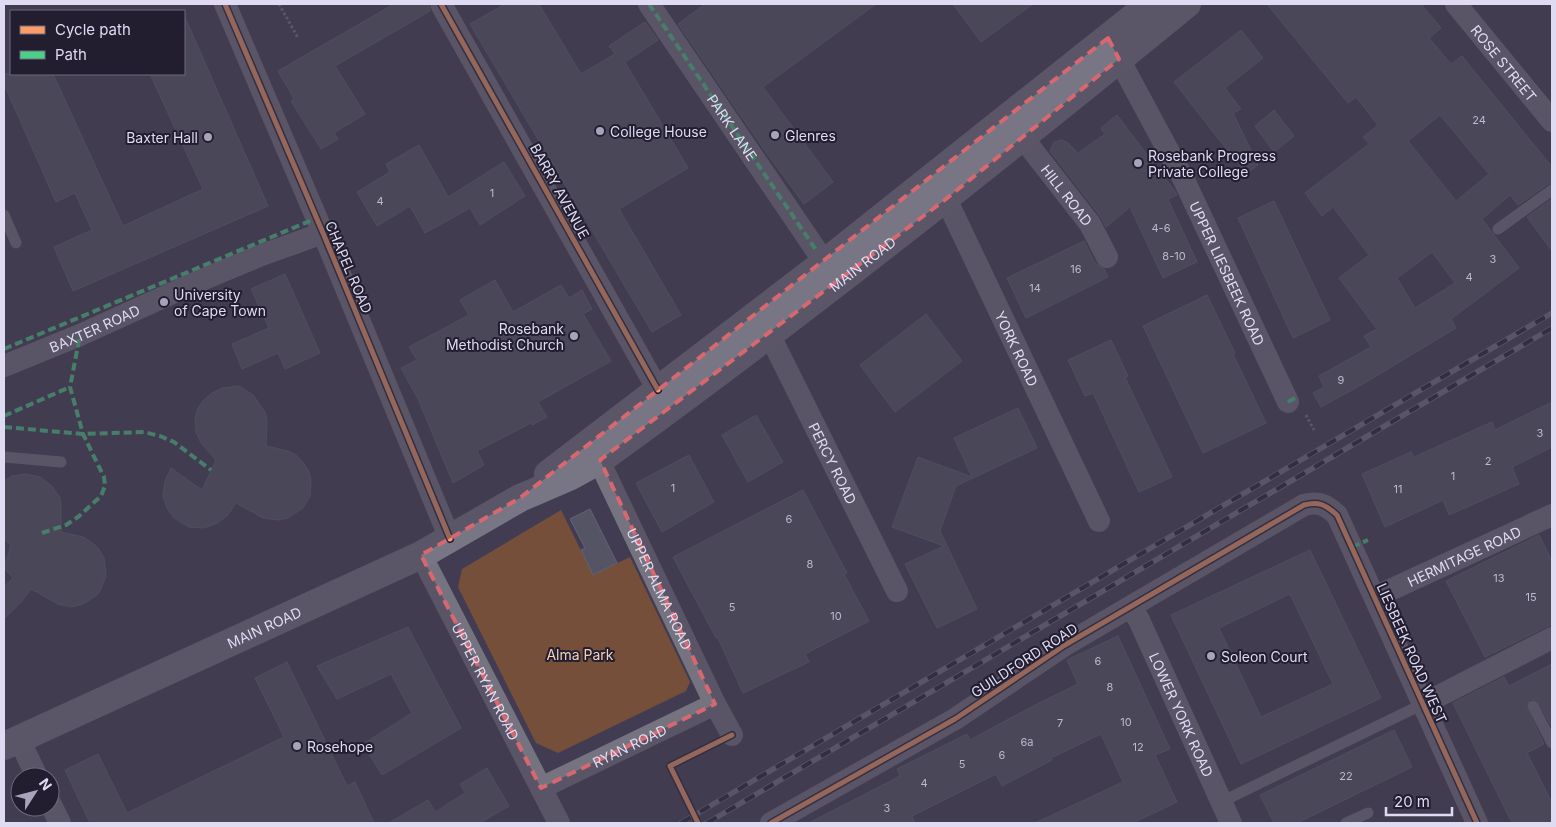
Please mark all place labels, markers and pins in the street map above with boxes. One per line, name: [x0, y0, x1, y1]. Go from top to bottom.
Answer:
place label: College House: [610, 123, 707, 140]
marker: College House: [594, 125, 606, 137]
place label: Glenres: [785, 127, 836, 144]
place label: Baxter Hall: [126, 129, 198, 146]
marker: Glenres: [769, 129, 781, 141]
marker: Baxter Hall: [202, 131, 214, 143]
place label: Rosebank Progress Private College: [1148, 147, 1276, 180]
marker: Rosebank Progress Private College: [1132, 157, 1144, 169]
place label: University of Cape Town: [174, 286, 266, 319]
marker: University of Cape Town: [158, 296, 170, 308]
place label: Rosebank Methodist Church: [446, 320, 564, 353]
marker: Rosebank Methodist Church: [568, 330, 580, 342]
place label: Soleon Court: [1221, 648, 1308, 665]
marker: Soleon Court: [1205, 650, 1217, 662]
place label: Rosehope: [307, 738, 373, 755]
marker: Rosehope: [291, 740, 303, 752]

